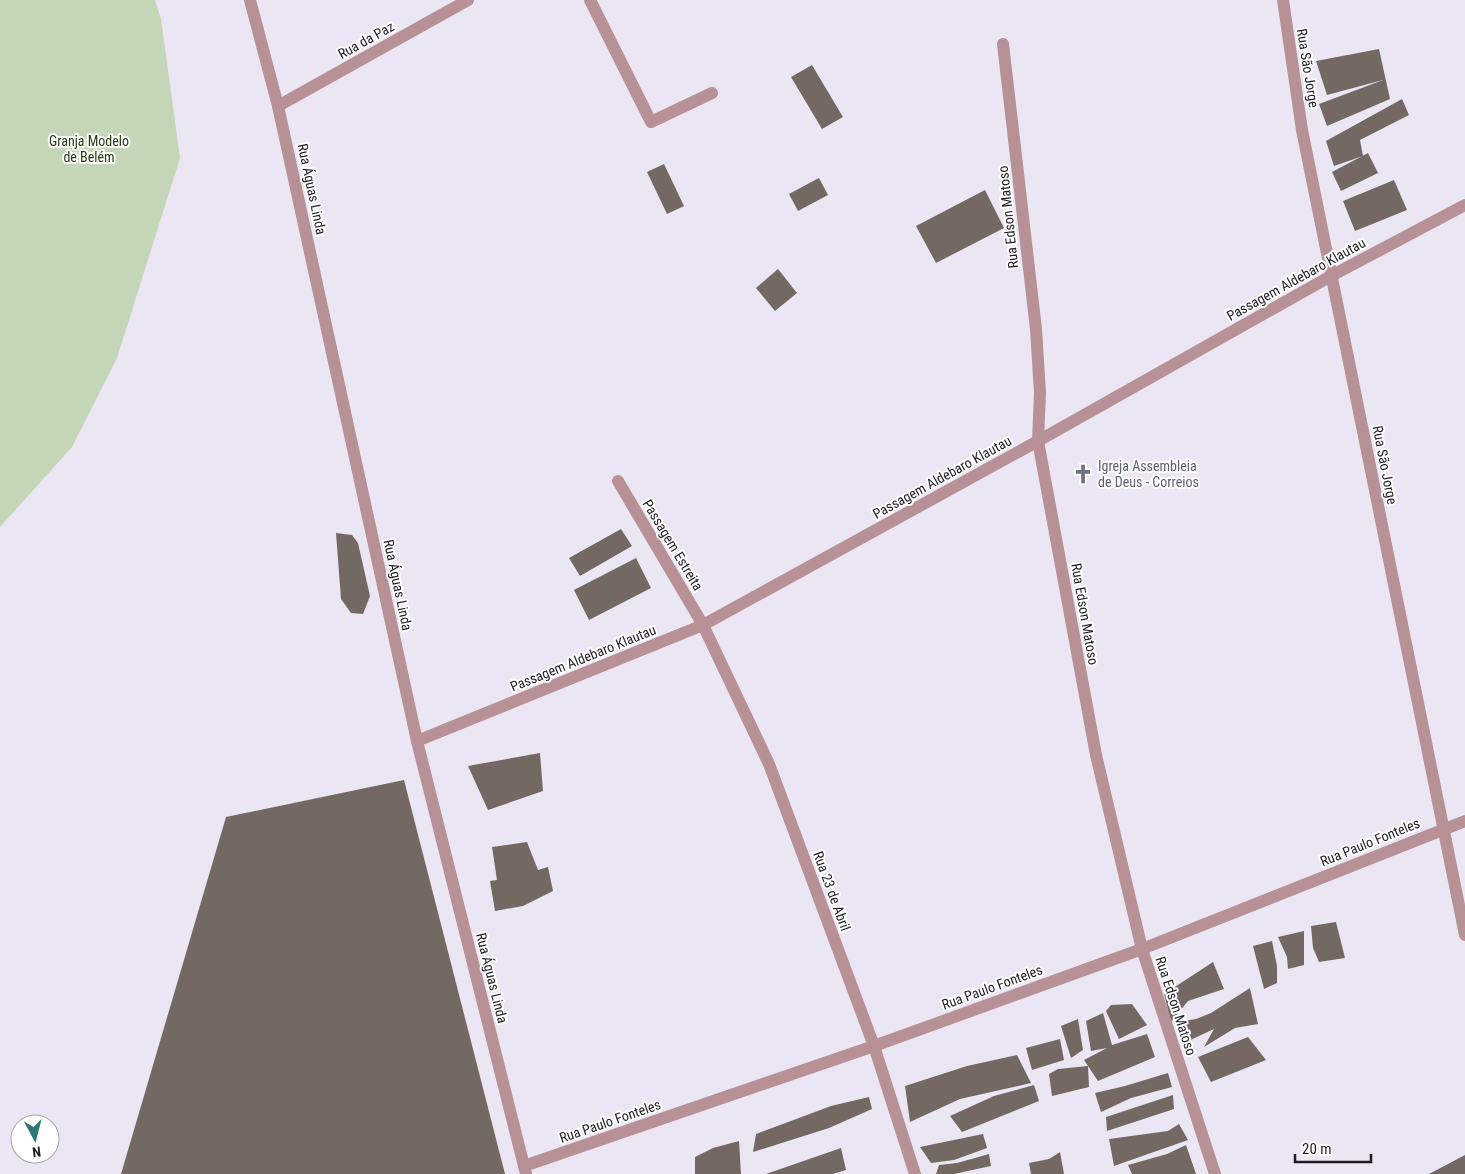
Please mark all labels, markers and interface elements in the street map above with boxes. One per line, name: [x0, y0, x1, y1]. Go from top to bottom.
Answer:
street label: Rua da Paz: [335, 18, 397, 62]
street label: Rua São Jorge: [1294, 27, 1322, 109]
park label: Granja Modelo de Belém: [49, 133, 129, 165]
street label: Rua Águas Linda: [295, 142, 330, 236]
street label: Rua Edson Matoso: [995, 165, 1021, 269]
street label: Passagem Aldebaro Klautau: [1224, 234, 1368, 324]
street label: Rua São Jorge: [1370, 424, 1401, 506]
street label: Passagem Aldebaro Klautau: [870, 432, 1014, 522]
place label: Igreja Assembleia de Deus - Correios: [1098, 458, 1199, 490]
church icon: Igreja Assembleia de Deus - Correios: [1072, 463, 1094, 485]
street label: Passagem Estreita: [640, 497, 706, 593]
street label: Rua Águas Linda: [381, 538, 416, 632]
street label: Rua Edson Matoso: [1068, 562, 1102, 666]
street label: Passagem Aldebaro Klautau: [508, 621, 658, 695]
street label: Rua Paulo Fonteles: [1318, 815, 1422, 869]
street label: Rua 23 de Abril: [810, 849, 854, 933]
street label: Rua Águas Linda: [473, 931, 512, 1025]
street label: Rua Edson Matoso: [1152, 955, 1200, 1057]
street label: Rua Paulo Fonteles: [939, 961, 1045, 1013]
street label: Rua Paulo Fonteles: [557, 1096, 663, 1146]
north arrow: [10, 1114, 60, 1164]
scale bar: [1295, 1132, 1371, 1164]
text: 20 m: [1302, 1140, 1332, 1158]
text: N: [31, 1143, 42, 1160]

